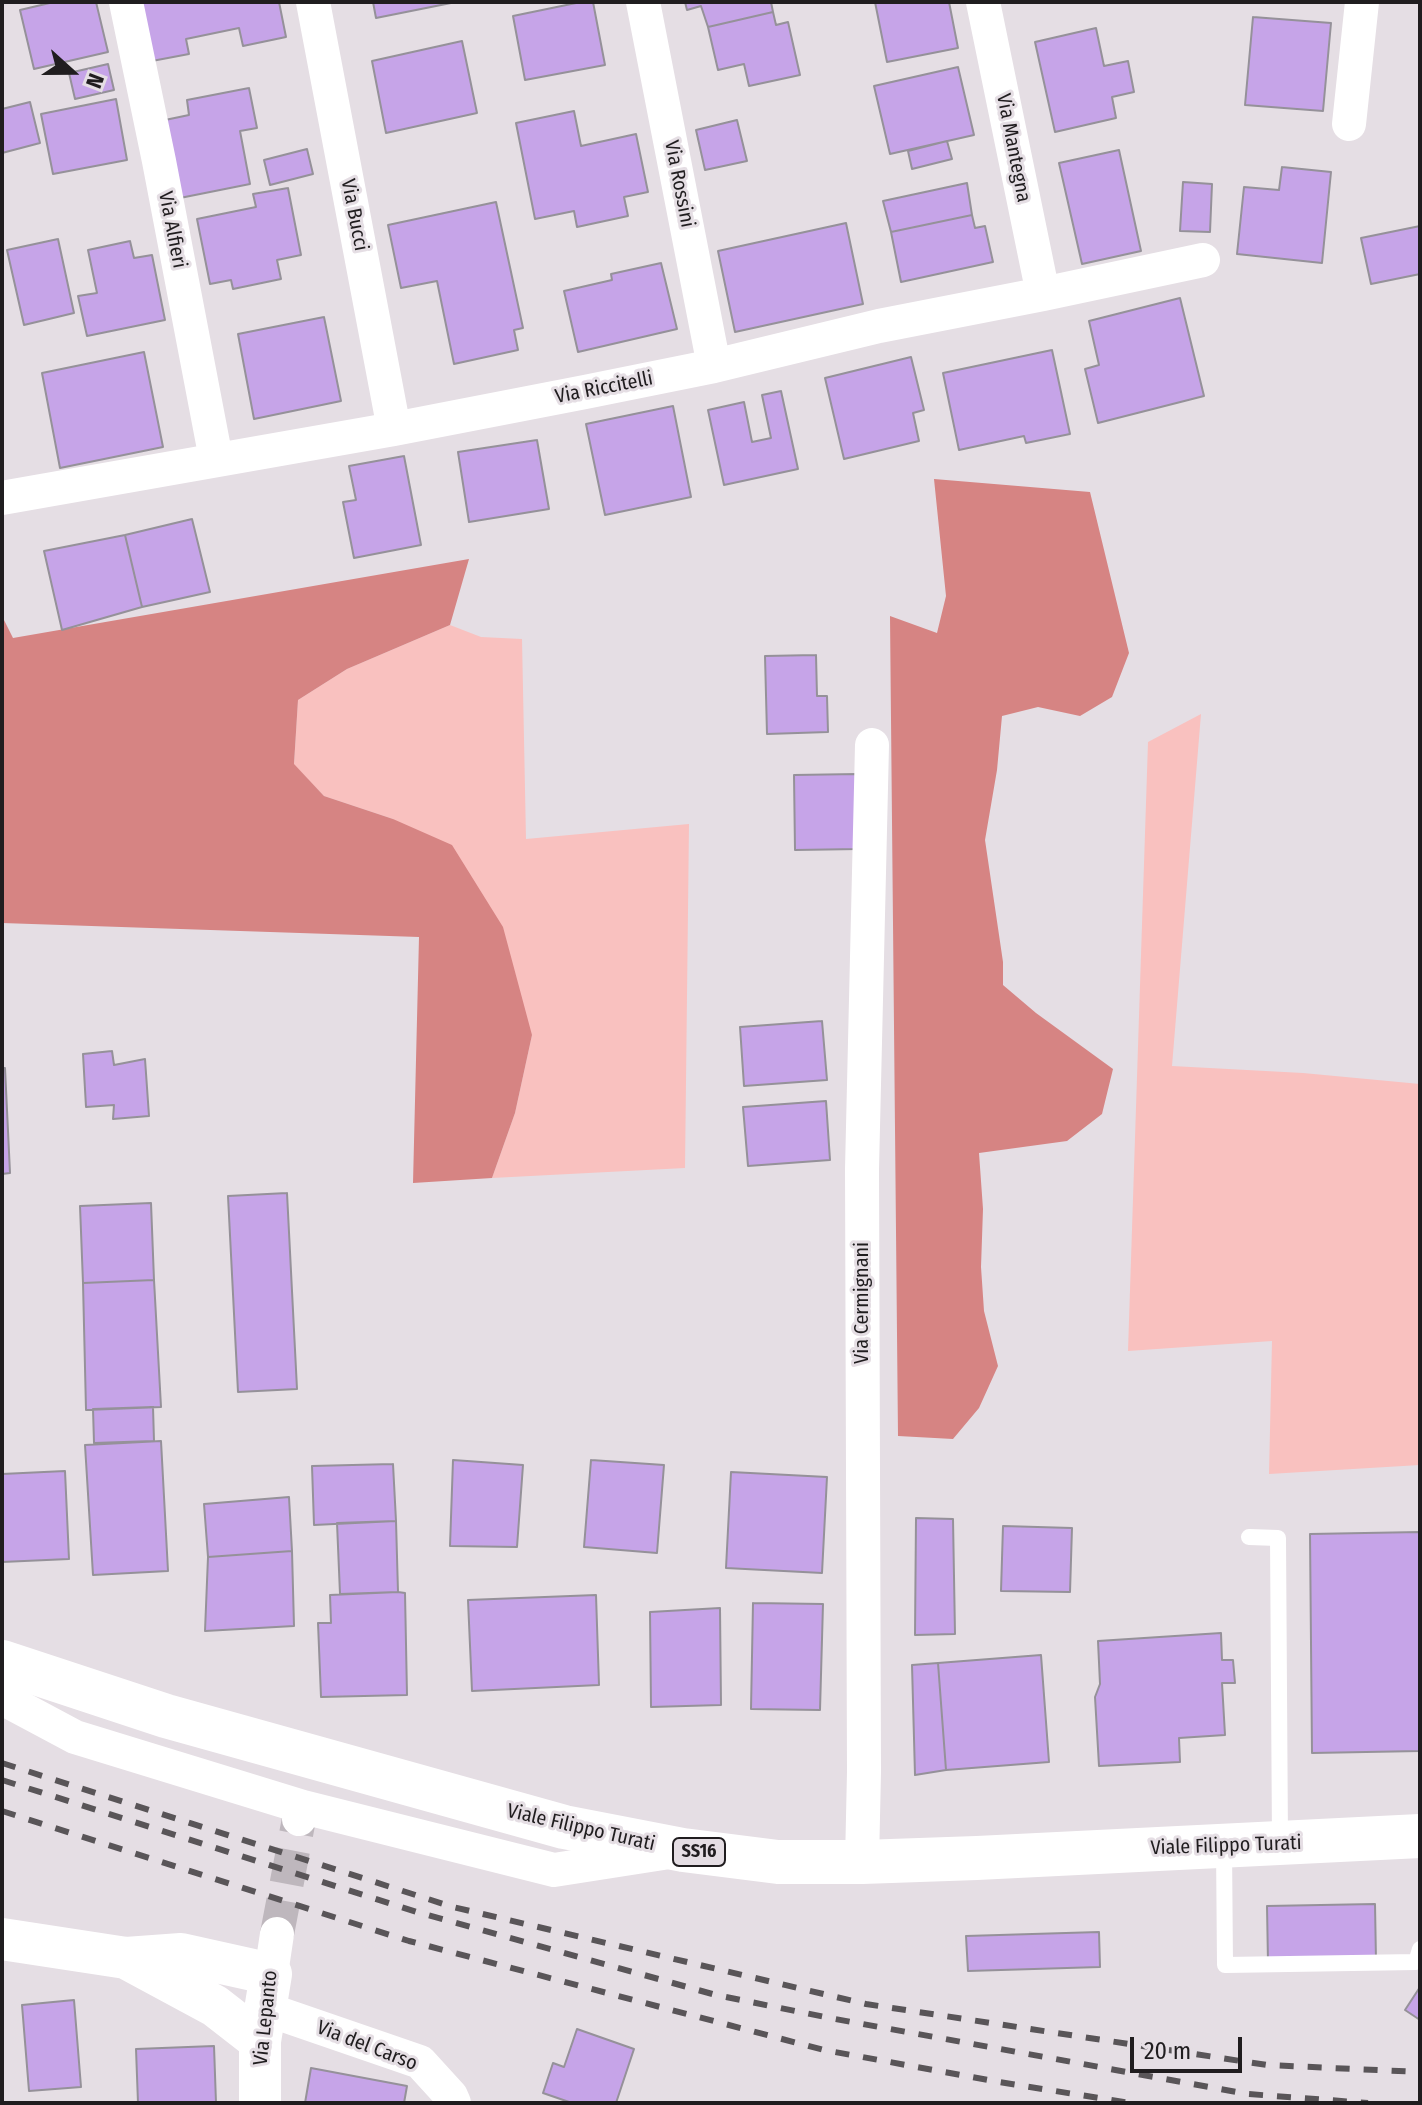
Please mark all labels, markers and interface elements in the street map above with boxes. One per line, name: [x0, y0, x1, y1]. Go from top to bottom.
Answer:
north arrow: [32, 32, 112, 112]
text: N: [80, 70, 110, 92]
street label: Via Mantegna: [991, 92, 1035, 204]
street label: Via Rossini: [659, 138, 699, 230]
street label: Via Bucci: [335, 177, 373, 253]
street label: Via Alfieri: [153, 189, 191, 271]
street label: Via Riccitelli: [553, 367, 655, 409]
street label: Via Cermignani: [850, 1242, 874, 1364]
street label: Viale Filippo Turati: [505, 1799, 657, 1857]
street label: Viale Filippo Turati: [1150, 1831, 1302, 1861]
road number: SS16: [673, 1838, 725, 1866]
street label: Via Lepanto: [249, 1969, 283, 2067]
street label: Via del Carso: [313, 2016, 421, 2076]
scale bar: [1134, 2021, 1246, 2071]
text: 20 m: [1144, 2037, 1191, 2065]

